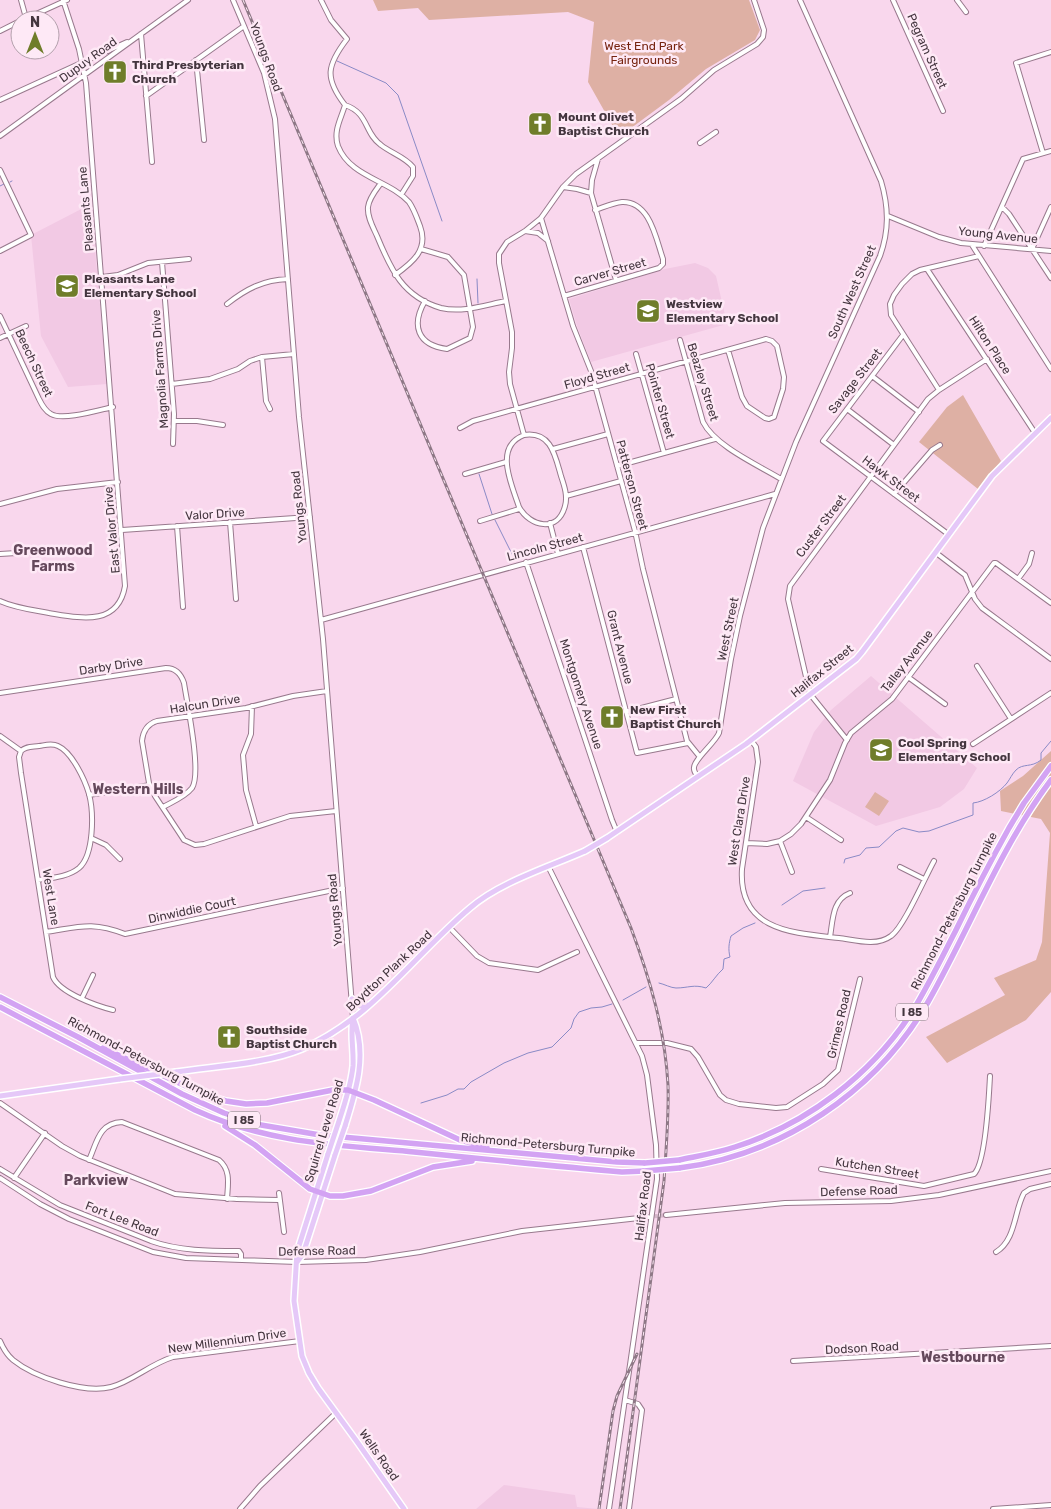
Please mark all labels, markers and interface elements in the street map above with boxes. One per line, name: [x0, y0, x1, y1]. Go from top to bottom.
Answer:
north arrow: [10, 10, 60, 60]
street label: Pegram Street: [904, 11, 950, 91]
text: N: [30, 14, 40, 31]
street label: Youngs Road: [247, 20, 285, 94]
street label: Dupuy Road: [57, 34, 119, 86]
park label: West End Park Fairgrounds: [604, 39, 685, 67]
place label: Third Presbyterian Church: [132, 58, 245, 86]
church icon: Third Presbyterian Church: [102, 59, 128, 85]
place label: Mount Olivet Baptist Church: [558, 110, 649, 138]
church icon: Mount Olivet Baptist Church: [527, 111, 553, 137]
street label: Pleasants Lane: [75, 166, 97, 252]
street label: Young Avenue: [958, 224, 1039, 246]
street label: South West Street: [825, 243, 879, 341]
street label: Carver Street: [572, 255, 648, 289]
place label: Pleasants Lane Elementary School: [84, 272, 196, 300]
school or university icon: Pleasants Lane Elementary School: [54, 273, 80, 299]
place label: Westview Elementary School: [666, 297, 778, 325]
school or university icon: Westview Elementary School: [635, 298, 661, 324]
street label: Magnolia Farms Drive: [149, 309, 171, 429]
street label: Hilton Place: [966, 313, 1014, 377]
street label: Beech Street: [12, 327, 56, 399]
street label: Beazley Street: [684, 341, 722, 423]
street label: Savage Street: [825, 346, 885, 416]
street label: Floyd Street: [563, 360, 632, 392]
street label: Pointer Street: [643, 362, 678, 441]
street label: Patterson Street: [613, 438, 651, 532]
street label: Hawk Street: [859, 453, 923, 505]
street label: Youngs Road: [288, 470, 310, 544]
street label: East Valor Drive: [101, 486, 123, 574]
street label: Custer Street: [793, 492, 849, 560]
street label: Valor Drive: [185, 505, 246, 523]
street label: Lincoln Street: [505, 530, 585, 564]
district label: Greenwood Farms: [13, 542, 93, 575]
street label: West Street: [714, 596, 742, 662]
street label: Grant Avenue: [604, 609, 636, 686]
street label: Talley Avenue: [878, 627, 936, 695]
street label: Montgomery Avenue: [557, 637, 606, 751]
street label: Halifax Street: [788, 641, 856, 700]
street label: Darby Drive: [78, 654, 144, 678]
street label: Halcun Drive: [169, 691, 241, 716]
place label: New First Baptist Church: [630, 703, 721, 731]
church icon: New First Baptist Church: [599, 704, 625, 730]
place label: Cool Spring Elementary School: [898, 736, 1010, 764]
school or university icon: Cool Spring Elementary School: [868, 737, 894, 763]
street label: West Clara Drive: [725, 775, 753, 867]
district label: Western Hills: [93, 781, 184, 798]
street label: Richmond-Petersburg Turnpike: [908, 830, 1000, 992]
street label: West Lane: [40, 868, 62, 927]
street label: Youngs Road: [325, 873, 345, 947]
street label: Dinwiddie Court: [147, 894, 237, 926]
street label: Boydton Plank Road: [343, 928, 435, 1014]
street label: Grimes Road: [824, 988, 854, 1060]
road number: I 85: [896, 1004, 928, 1020]
street label: Richmond-Petersburg Turnpike: [65, 1014, 227, 1108]
place label: Southside Baptist Church: [246, 1023, 337, 1051]
church icon: Southside Baptist Church: [216, 1024, 242, 1050]
street label: Squirrel Level Road: [302, 1078, 346, 1184]
road number: I 85: [228, 1112, 260, 1128]
street label: Richmond-Petersburg Turnpike: [460, 1130, 636, 1160]
street label: Kutchen Street: [834, 1154, 920, 1182]
street label: Halifax Road: [632, 1170, 654, 1242]
district label: Parkview: [64, 1172, 128, 1189]
street label: Defense Road: [820, 1183, 898, 1199]
street label: Fort Lee Road: [83, 1199, 161, 1239]
street label: Defense Road: [278, 1243, 356, 1259]
street label: New Millennium Drive: [167, 1326, 287, 1356]
street label: Dodson Road: [825, 1339, 899, 1357]
district label: Westbourne: [921, 1349, 1005, 1366]
street label: Wells Road: [356, 1427, 402, 1483]

